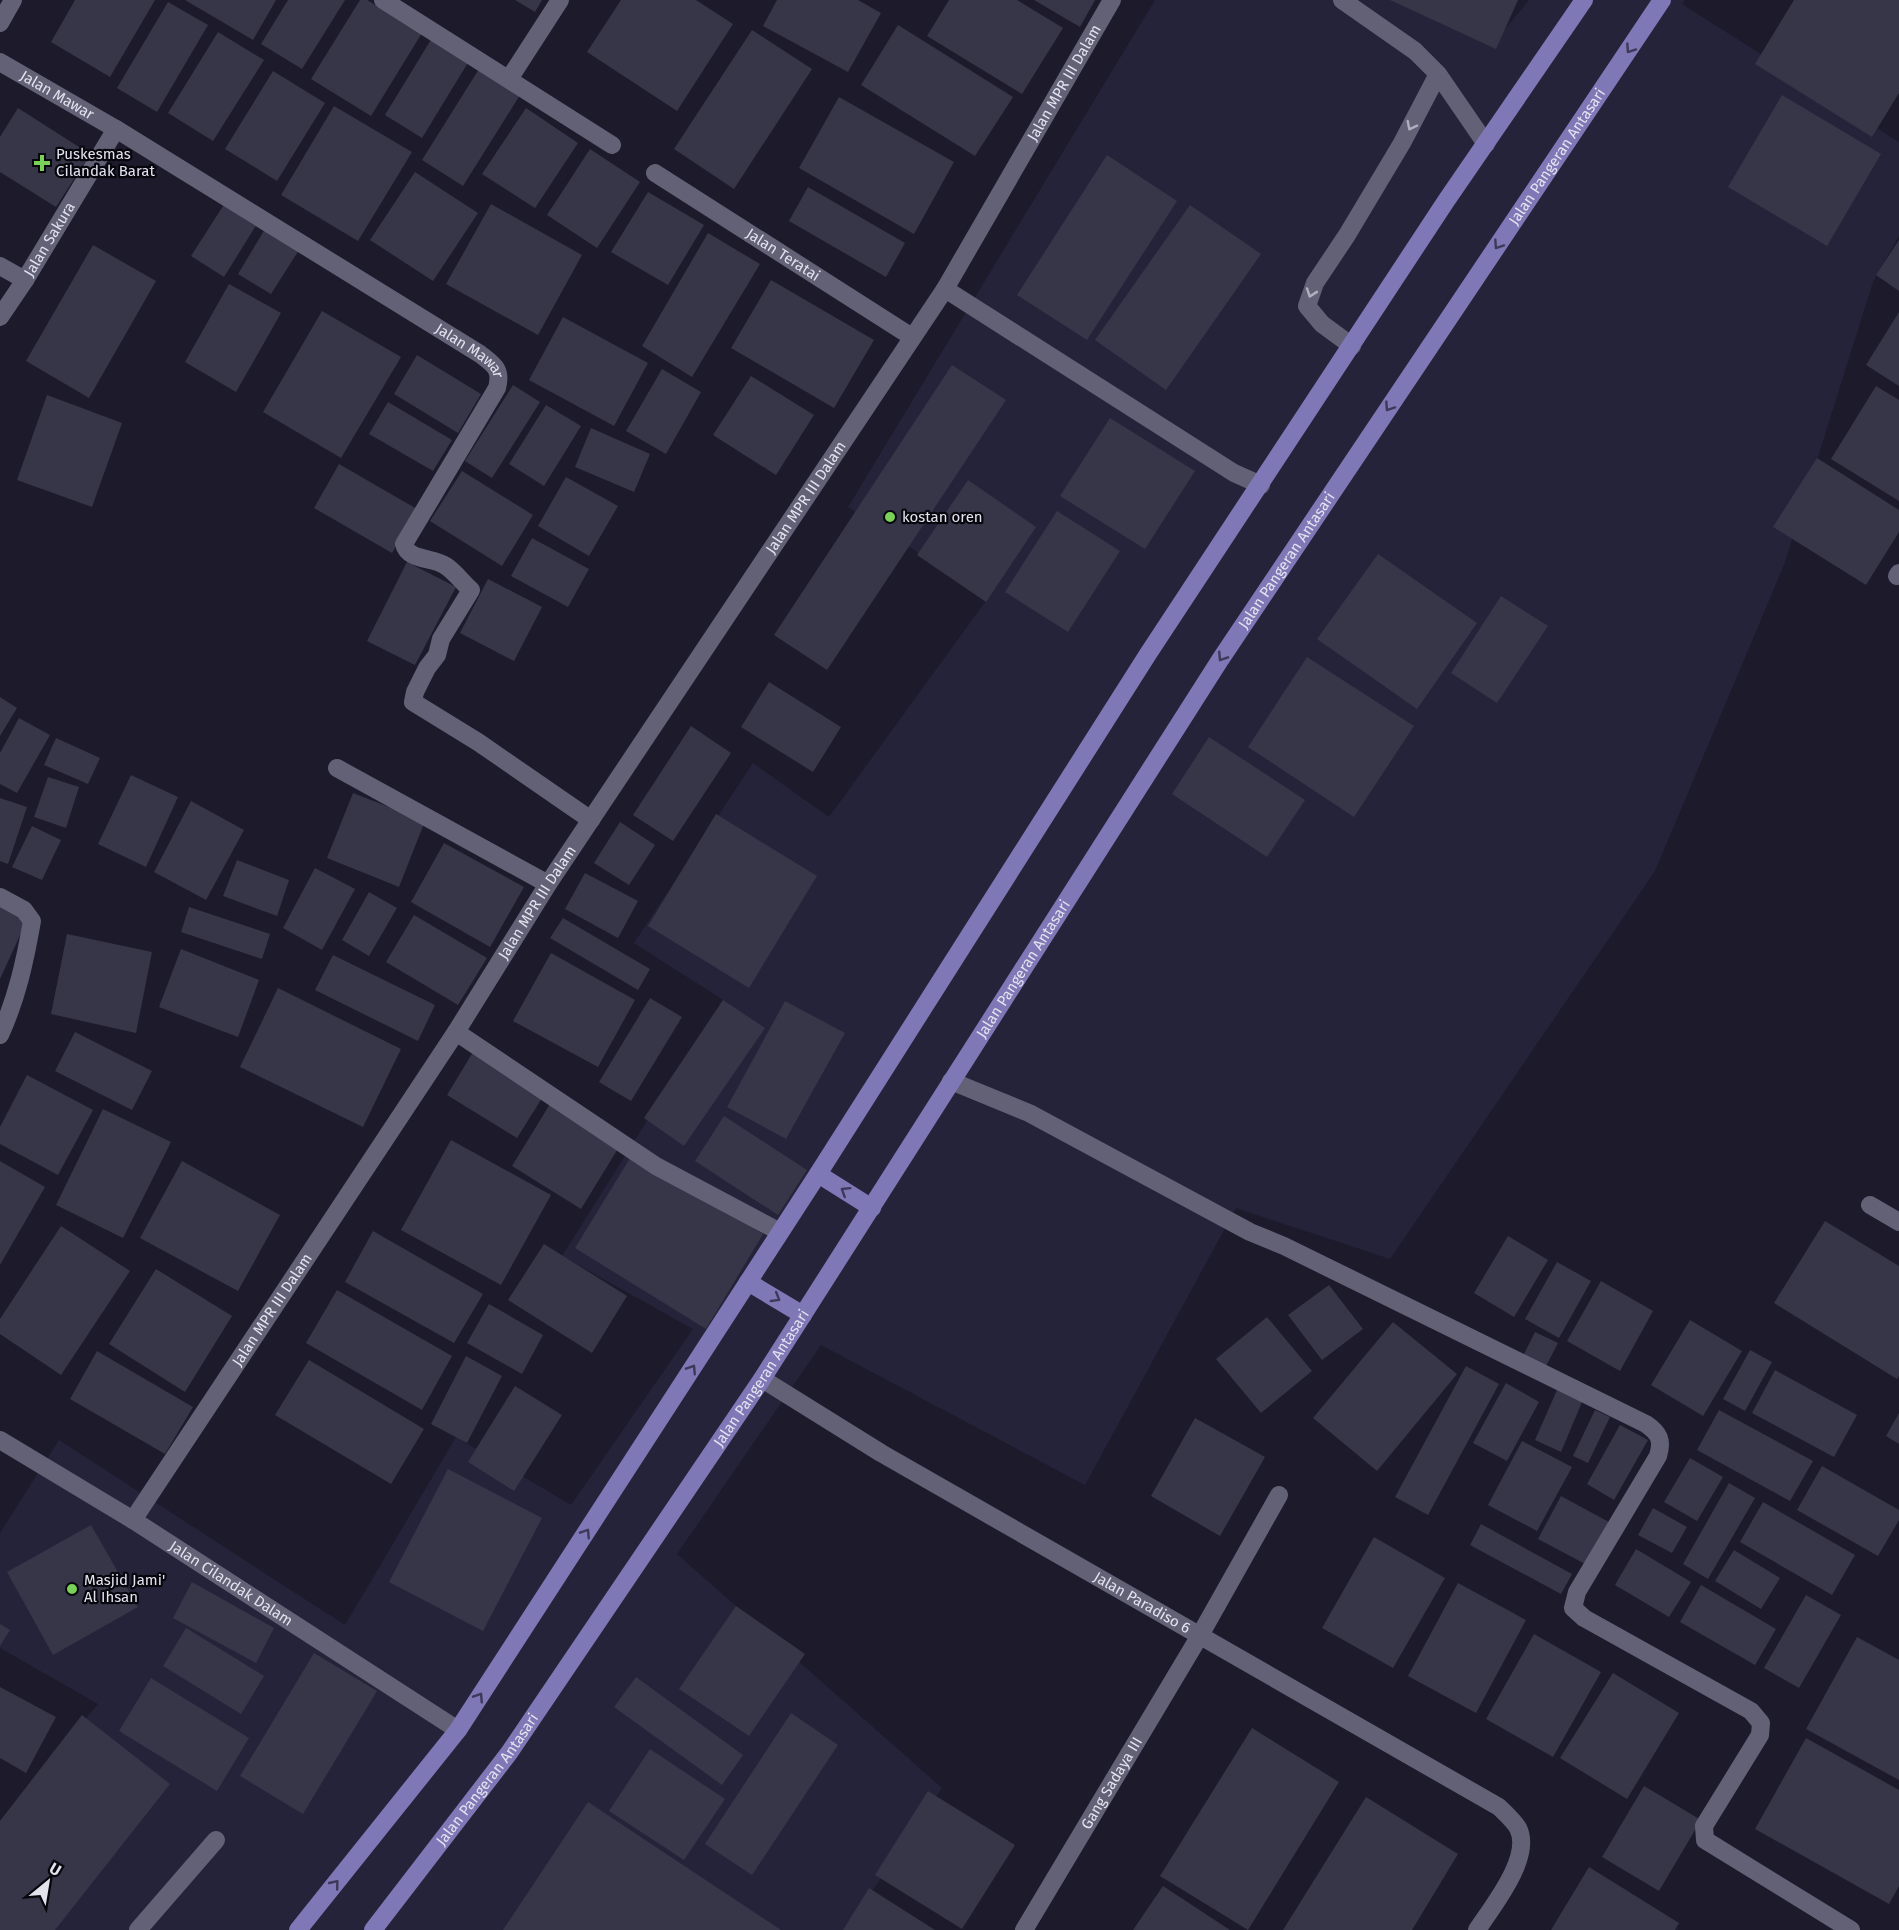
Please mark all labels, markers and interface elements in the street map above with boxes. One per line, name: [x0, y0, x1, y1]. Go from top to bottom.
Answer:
street label: Jalan MPR III Dalam: [1024, 21, 1105, 144]
one-way arrow: [1626, 42, 1637, 53]
street label: Jalan Mawar: [17, 67, 97, 123]
street label: Jalan Pangeran Antasari: [1505, 85, 1609, 228]
one-way arrow: [1407, 119, 1418, 130]
place label: Puskesmas Cilandak Barat: [56, 145, 155, 180]
marker: Puskesmas Cilandak Barat: [33, 154, 51, 172]
street label: Jalan Sakura: [20, 199, 79, 280]
street label: Jalan Teratai: [743, 225, 823, 285]
one-way arrow: [1494, 239, 1505, 250]
one-way arrow: [1306, 287, 1319, 298]
street label: Jalan Mawar: [432, 320, 508, 379]
one-way arrow: [1385, 401, 1396, 412]
street label: Jalan MPR III Dalam: [762, 438, 850, 557]
street label: Jalan Pangeran Antasari: [1235, 489, 1339, 632]
place label: kostan oren: [902, 508, 983, 526]
marker: kostan oren: [883, 510, 897, 524]
one-way arrow: [1218, 650, 1229, 661]
street label: Jalan MPR III Dalam: [494, 842, 580, 963]
street label: Jalan Pangeran Antasari: [973, 896, 1074, 1041]
one-way arrow: [841, 1186, 851, 1198]
street label: Jalan MPR III Dalam: [228, 1250, 316, 1370]
one-way arrow: [770, 1291, 780, 1303]
street label: Jalan Pangeran Antasari: [710, 1306, 813, 1450]
one-way arrow: [684, 1365, 695, 1376]
one-way arrow: [578, 1529, 590, 1539]
street label: Jalan Cilandak Dalam: [166, 1537, 296, 1630]
street label: Jalan Paradiso 6: [1091, 1568, 1194, 1637]
place label: Masjid Jami' Al Ihsan: [84, 1571, 165, 1606]
marker: Masjid Jami' Al Ihsan: [65, 1582, 79, 1596]
one-way arrow: [472, 1692, 483, 1703]
street label: Jalan Pangeran Antasari: [432, 1710, 542, 1849]
street label: Gang Sadaya III: [1077, 1734, 1146, 1833]
north arrow: [18, 1852, 78, 1912]
text: U: [46, 1859, 65, 1880]
one-way arrow: [327, 1880, 338, 1891]

